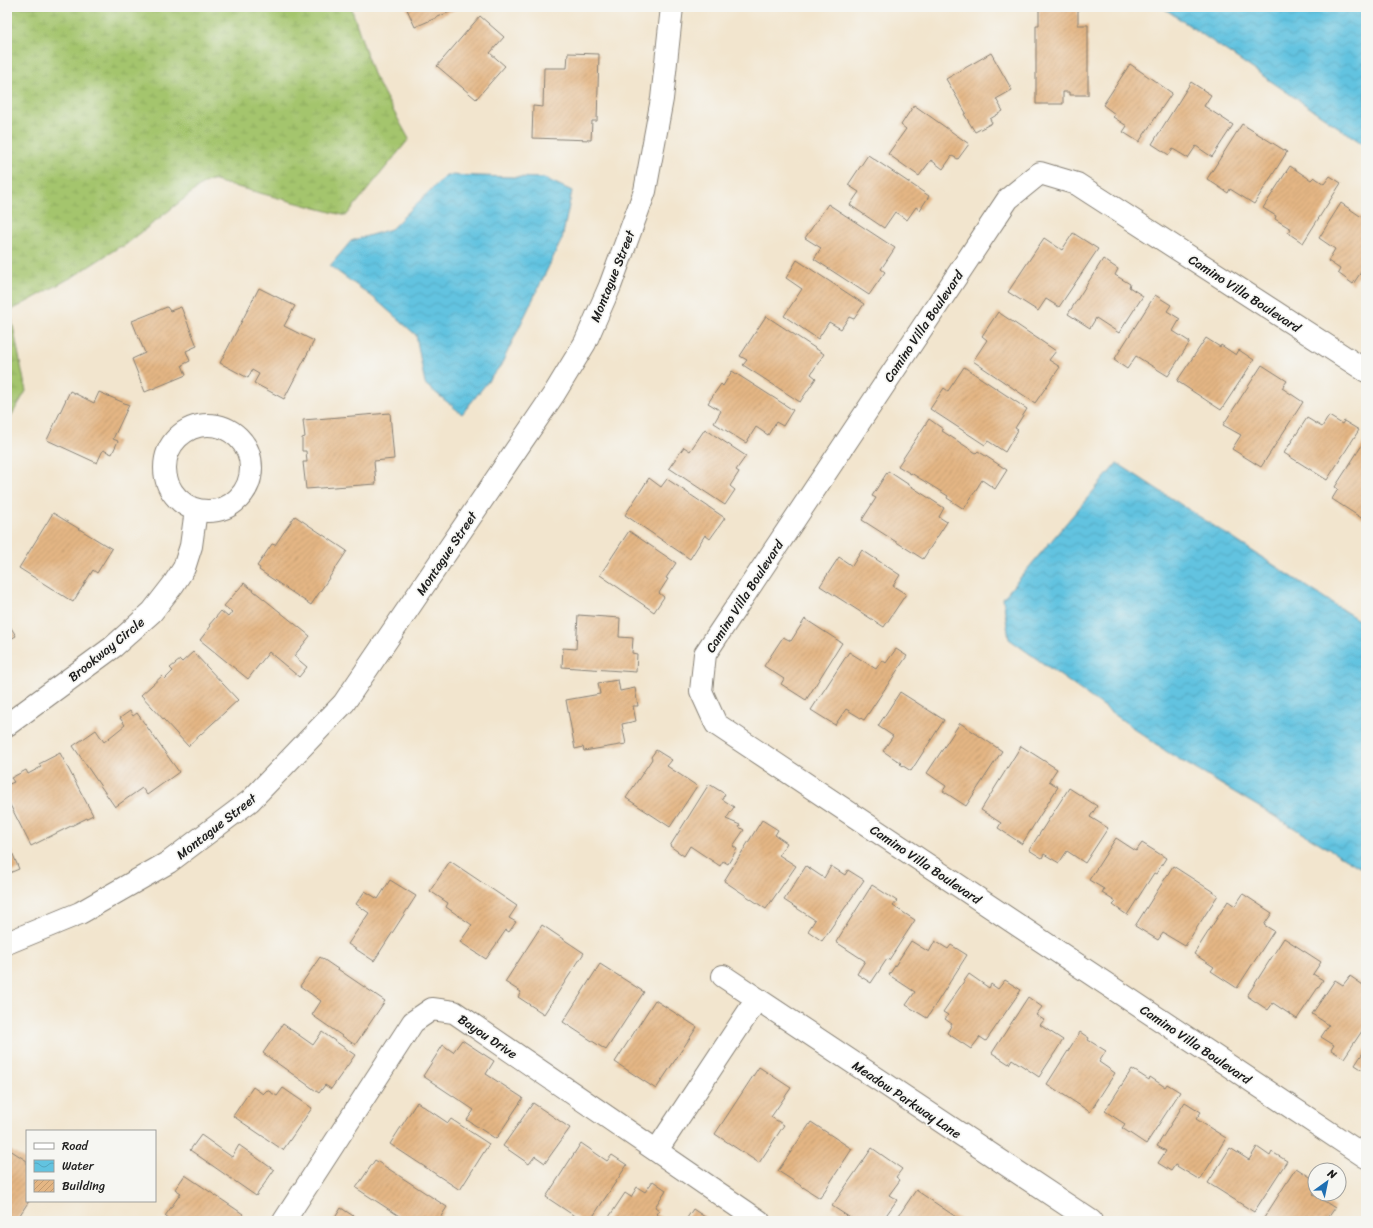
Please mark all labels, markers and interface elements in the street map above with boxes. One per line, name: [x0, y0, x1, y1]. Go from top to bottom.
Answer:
street label: Montague Street: [584, 226, 642, 326]
street label: Camino Villa Boulevard: [1184, 248, 1307, 339]
street label: Camino Villa Boulevard: [877, 265, 970, 387]
street label: Montague Street: [410, 506, 484, 600]
street label: Camino Villa Boulevard: [699, 534, 790, 657]
street label: Brookway Circle: [63, 611, 150, 688]
street label: Montague Street: [171, 787, 262, 865]
street label: Camino Villa Boulevard: [865, 818, 987, 911]
street label: Camino Villa Boulevard: [1135, 998, 1257, 1091]
street label: Bayou Drive: [453, 1008, 523, 1065]
street label: Meadow Parkway Lane: [847, 1054, 966, 1145]
legend: [26, 1130, 156, 1202]
text: Road: [62, 1135, 89, 1157]
text: Water: [62, 1155, 95, 1177]
north arrow: [1307, 1162, 1347, 1202]
text: N: [1323, 1163, 1341, 1184]
text: Building: [62, 1175, 105, 1197]

